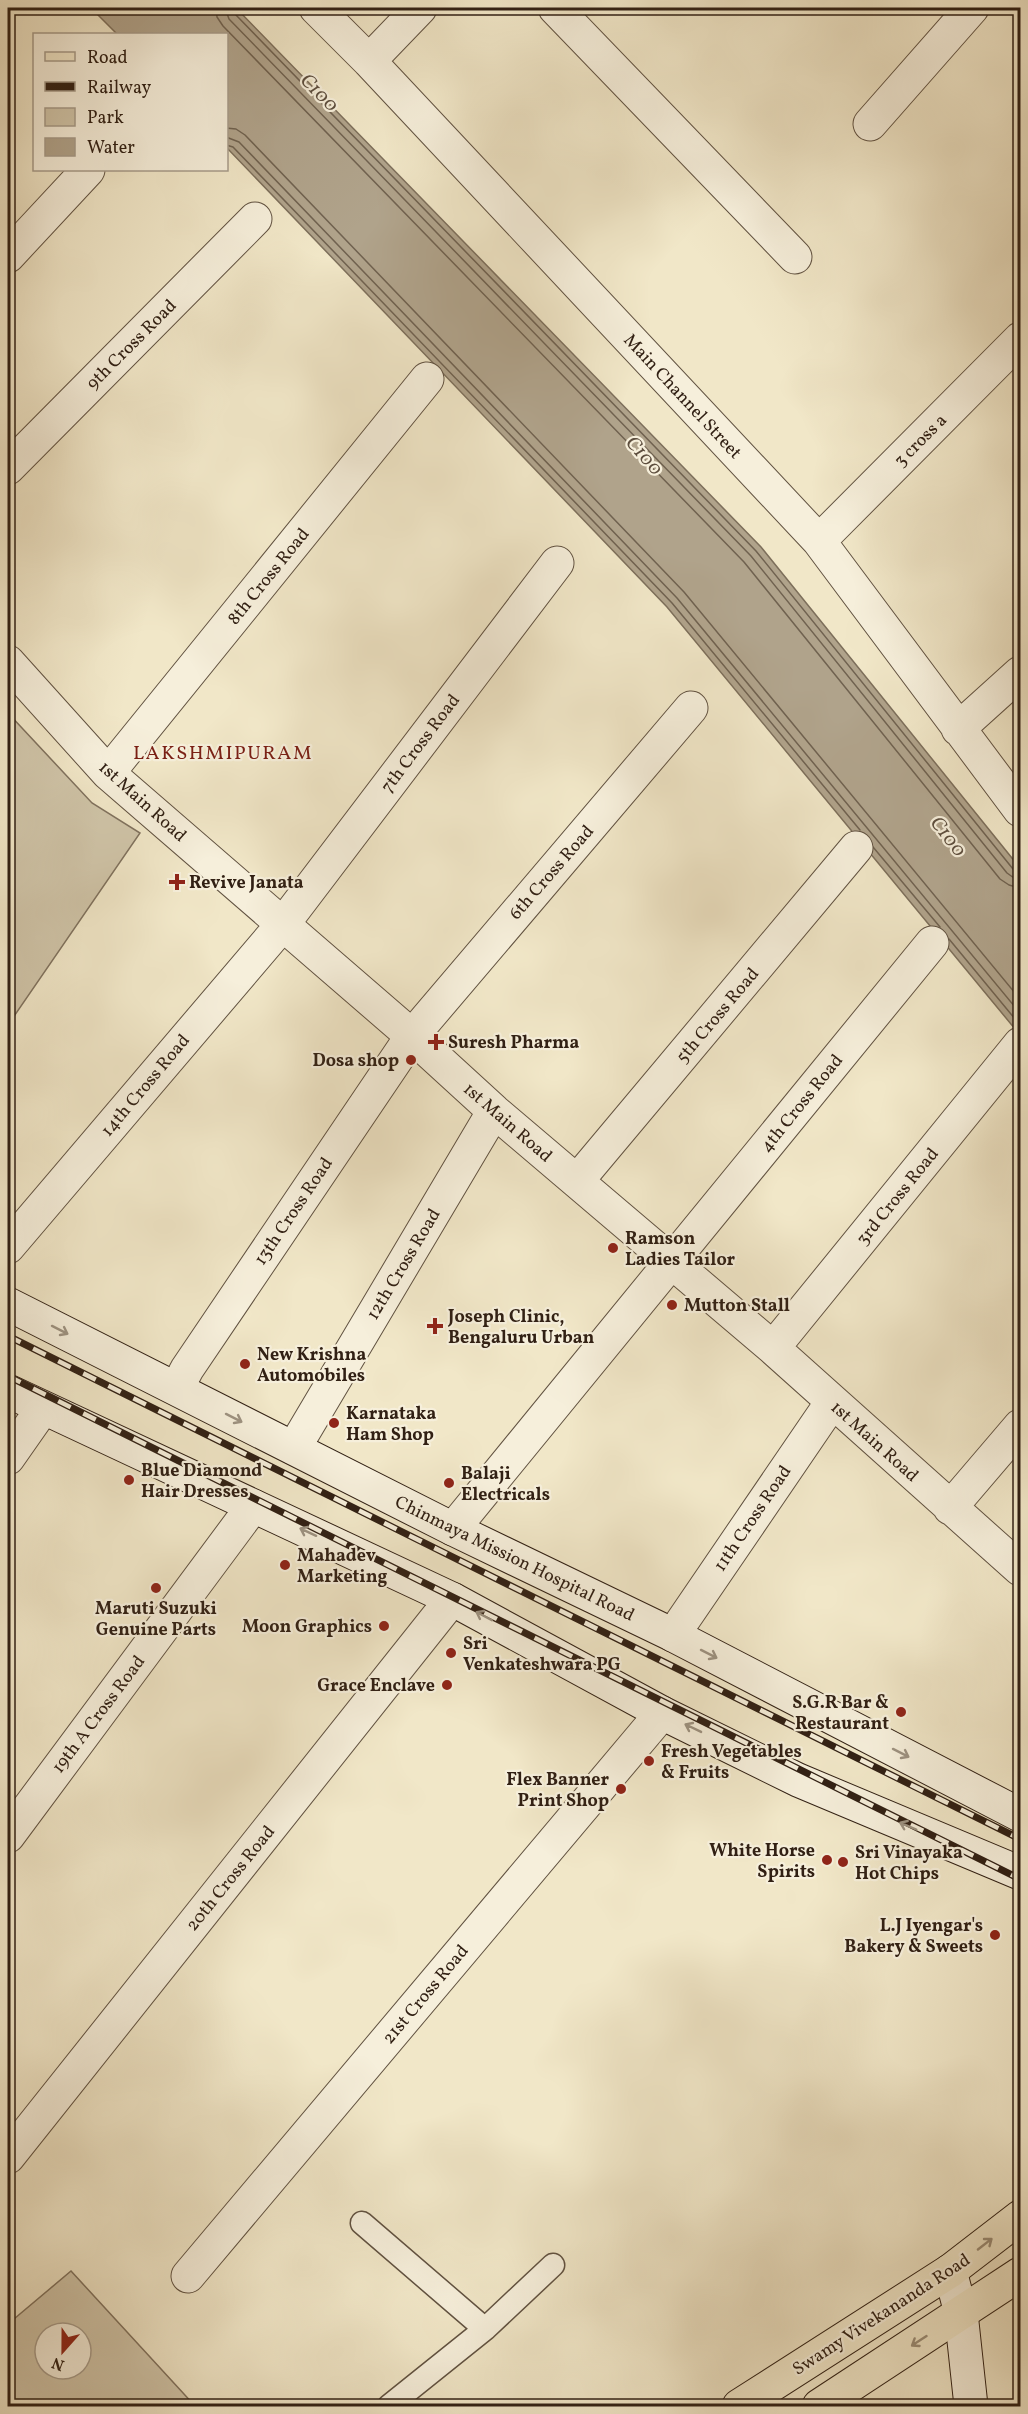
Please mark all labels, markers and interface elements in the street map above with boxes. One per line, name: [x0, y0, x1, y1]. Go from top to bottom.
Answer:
legend: [33, 33, 228, 171]
text: Road: [87, 46, 128, 71]
water label: C100: [293, 68, 344, 119]
text: Railway: [87, 76, 151, 101]
text: Park: [87, 106, 124, 131]
text: Water: [87, 136, 135, 161]
street label: 9th Cross Road: [81, 294, 183, 396]
street label: Main Channel Street: [617, 329, 747, 465]
street label: 3 cross a: [889, 409, 953, 473]
water label: C100: [618, 430, 669, 482]
street label: 8th Cross Road: [222, 523, 316, 631]
street label: 7th Cross Road: [376, 689, 467, 799]
district label: LAKSHMIPURAM: [133, 740, 313, 768]
street label: 1st Main Road: [92, 756, 192, 848]
water label: C100: [923, 811, 972, 864]
street label: 6th Cross Road: [504, 820, 600, 926]
place label: Revive Janata: [189, 871, 304, 896]
marker: Revive Janata: [170, 875, 184, 889]
street label: 5th Cross Road: [671, 963, 766, 1069]
street label: 14th Cross Road: [96, 1029, 197, 1143]
place label: Suresh Pharma: [448, 1031, 579, 1056]
marker: Suresh Pharma: [429, 1035, 443, 1049]
place label: Dosa shop: [312, 1049, 399, 1074]
street label: 4th Cross Road: [755, 1049, 850, 1158]
marker: Dosa shop: [404, 1053, 418, 1067]
street label: 1st Main Road: [457, 1077, 557, 1169]
street label: 3rd Cross Road: [851, 1143, 945, 1251]
street label: 13th Cross Road: [249, 1153, 340, 1271]
street label: 12th Cross Road: [361, 1204, 447, 1325]
place label: Ramson Ladies Tailor: [625, 1227, 736, 1273]
marker: Ramson Ladies Tailor: [606, 1241, 620, 1255]
place label: Mutton Stall: [684, 1294, 790, 1319]
marker: Mutton Stall: [665, 1298, 679, 1312]
place label: Joseph Clinic, Bengaluru Urban: [447, 1305, 595, 1351]
marker: Joseph Clinic, Bengaluru Urban: [426, 1317, 444, 1335]
one-way arrow: [50, 1324, 68, 1336]
place label: New Krishna Automobiles: [257, 1343, 366, 1389]
marker: New Krishna Automobiles: [238, 1357, 252, 1371]
street label: 1st Main Road: [824, 1396, 924, 1488]
place label: Karnataka Ham Shop: [346, 1402, 436, 1448]
one-way arrow: [225, 1412, 243, 1424]
marker: Karnataka Ham Shop: [327, 1416, 341, 1430]
place label: Blue Diamond Hair Dresses: [141, 1459, 262, 1505]
street label: 11th Cross Road: [708, 1461, 798, 1577]
place label: Balaji Electricals: [461, 1462, 550, 1508]
marker: Blue Diamond Hair Dresses: [122, 1473, 136, 1487]
marker: Balaji Electricals: [442, 1476, 456, 1490]
street label: Chinmaya Mission Hospital Road: [390, 1490, 638, 1628]
one-way arrow: [299, 1525, 317, 1537]
place label: Mahadev Marketing: [297, 1544, 388, 1590]
marker: Mahadev Marketing: [278, 1558, 292, 1572]
marker: Maruti Suzuki Genuine Parts: [149, 1581, 163, 1595]
place label: Maruti Suzuki Genuine Parts: [95, 1597, 217, 1643]
one-way arrow: [475, 1610, 493, 1621]
place label: Moon Graphics: [242, 1615, 372, 1640]
marker: Moon Graphics: [377, 1619, 391, 1633]
place label: Sri Venkateshwara PG: [463, 1632, 621, 1678]
marker: Sri Venkateshwara PG: [444, 1646, 458, 1660]
one-way arrow: [700, 1649, 718, 1660]
street label: 19th A Cross Road: [47, 1651, 152, 1779]
place label: Grace Enclave: [317, 1674, 435, 1699]
marker: Grace Enclave: [440, 1678, 454, 1692]
place label: S.G.R Bar & Restaurant: [792, 1691, 889, 1737]
marker: S.G.R Bar & Restaurant: [894, 1705, 908, 1719]
one-way arrow: [684, 1721, 702, 1733]
place label: Fresh Vegetables & Fruits: [661, 1740, 802, 1786]
one-way arrow: [892, 1748, 910, 1759]
marker: Fresh Vegetables & Fruits: [642, 1754, 656, 1768]
place label: Flex Banner Print Shop: [506, 1768, 609, 1814]
marker: Flex Banner Print Shop: [614, 1782, 628, 1796]
one-way arrow: [900, 1820, 918, 1831]
street label: 20th Cross Road: [181, 1821, 282, 1937]
place label: White Horse Spirits: [709, 1839, 815, 1885]
place label: Sri Vinayaka Hot Chips: [855, 1841, 963, 1887]
marker: White Horse Spirits: [820, 1853, 834, 1867]
marker: Sri Vinayaka Hot Chips: [836, 1855, 850, 1869]
place label: L.J Iyengar's Bakery & Sweets: [844, 1914, 983, 1960]
marker: L.J Iyengar's Bakery & Sweets: [988, 1928, 1002, 1942]
street label: 21st Cross Road: [377, 1940, 475, 2050]
one-way arrow: [977, 2238, 993, 2251]
street label: Swamy Vivekananda Road: [788, 2248, 976, 2382]
north arrow: [33, 2321, 93, 2381]
one-way arrow: [910, 2334, 927, 2347]
text: N: [49, 2351, 68, 2375]

